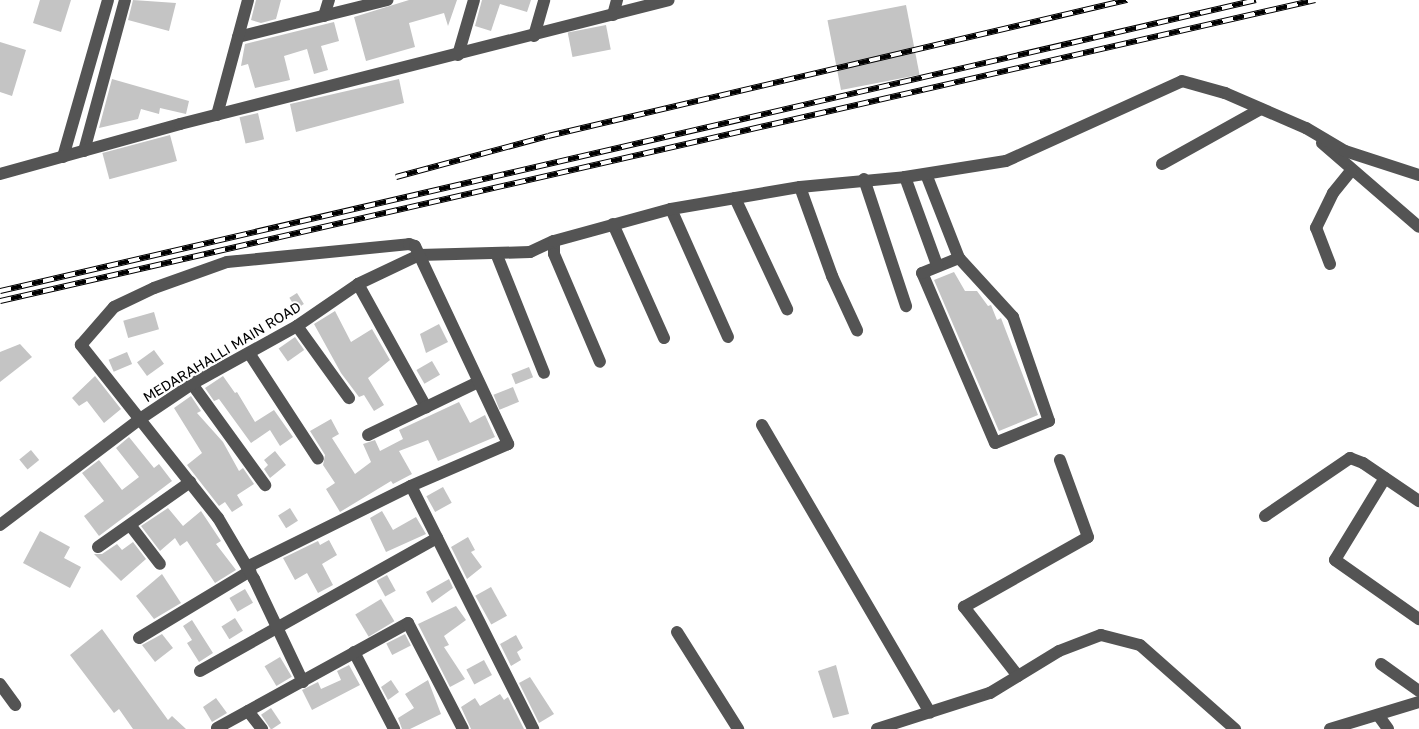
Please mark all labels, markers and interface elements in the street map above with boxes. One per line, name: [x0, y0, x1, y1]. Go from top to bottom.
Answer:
street label: MEDARAHALLI MAIN ROAD: [140, 298, 304, 406]

